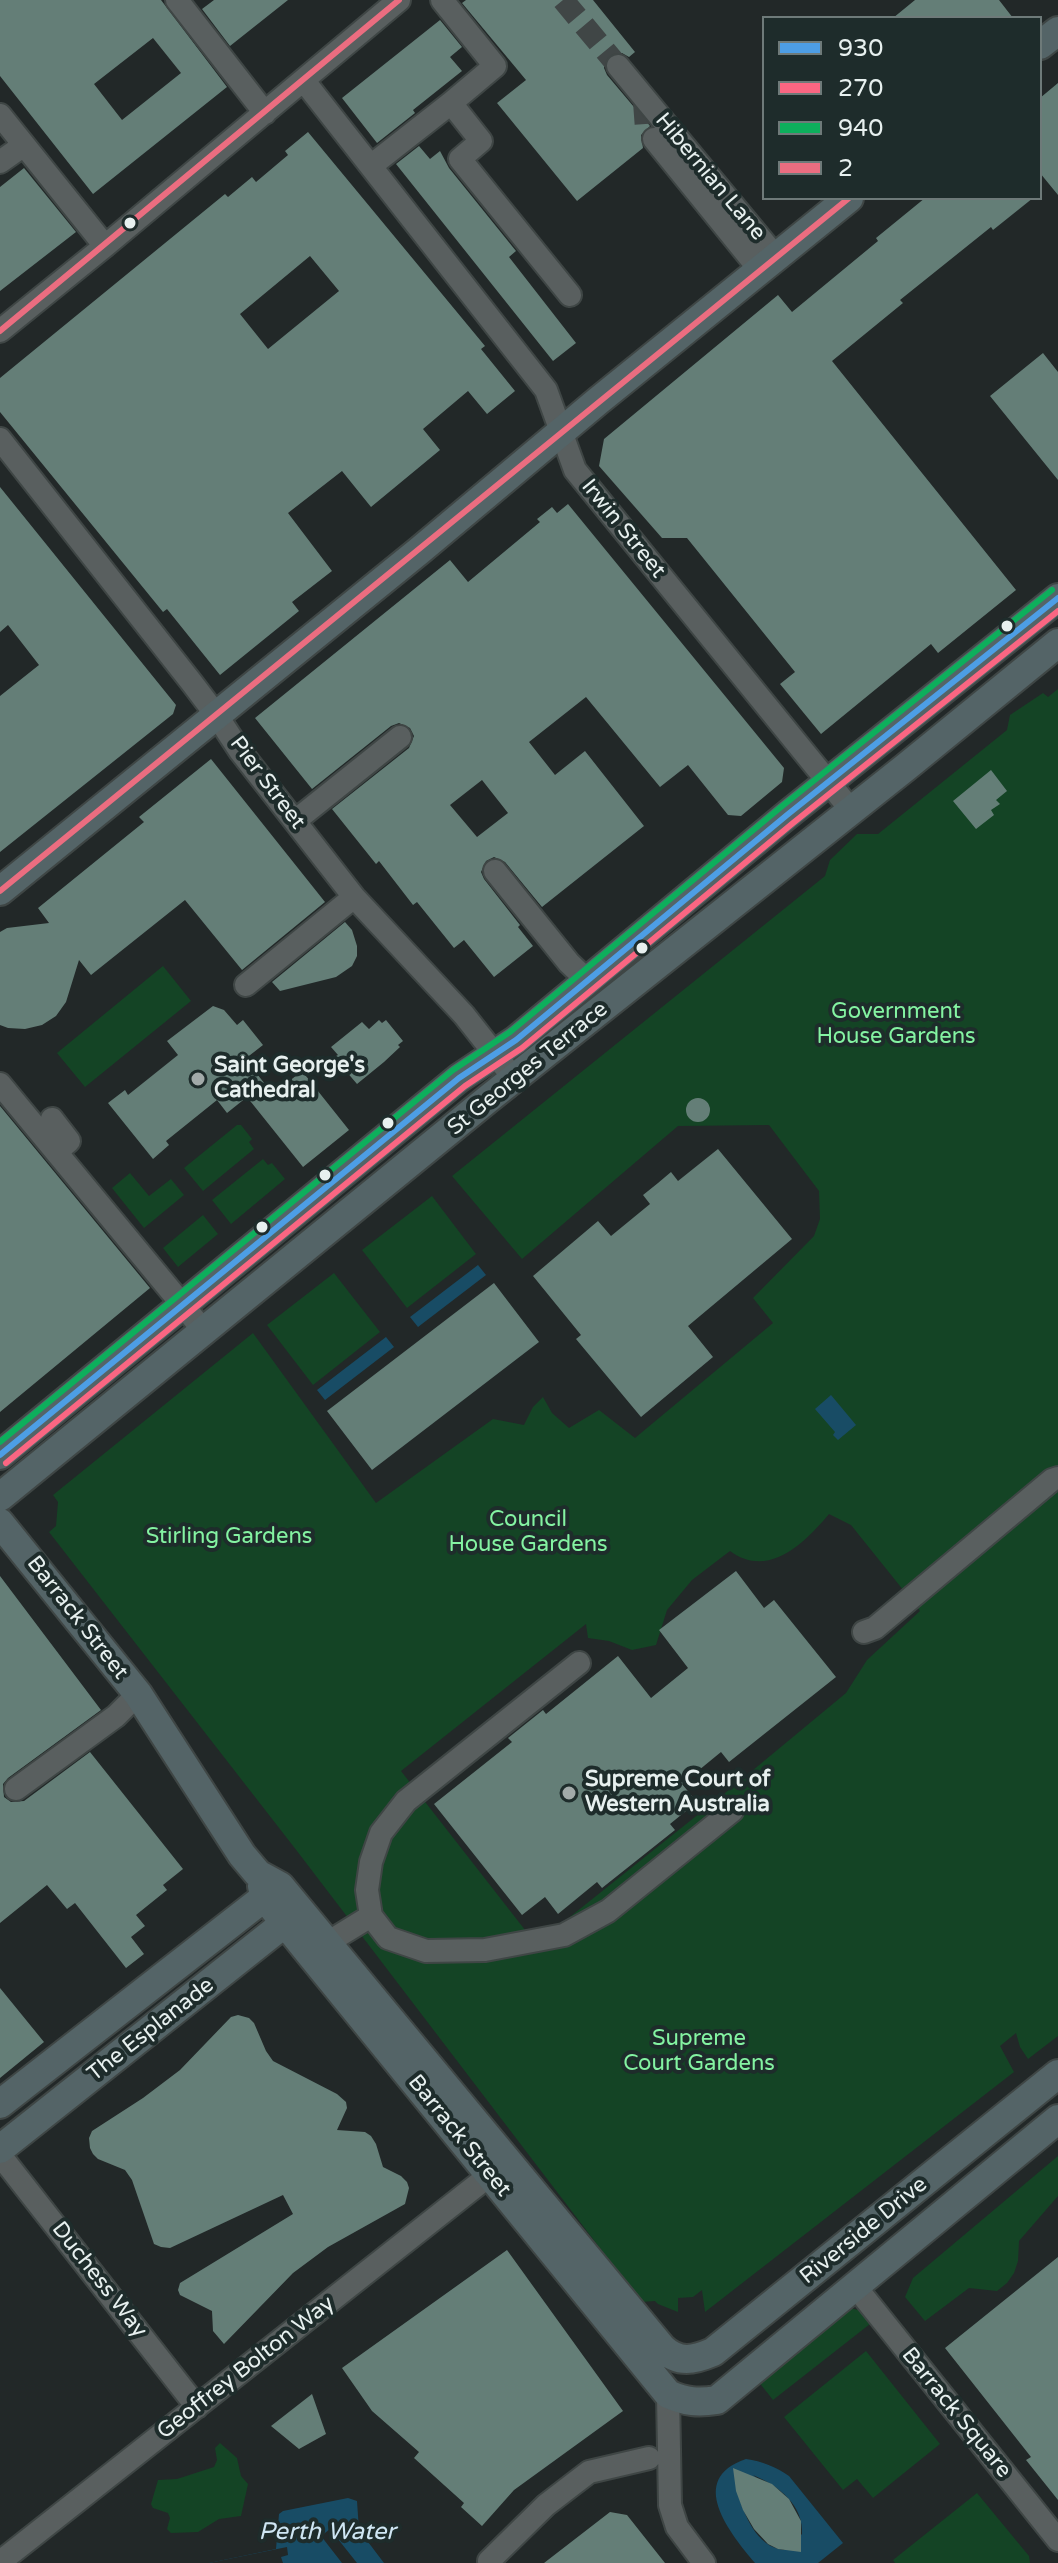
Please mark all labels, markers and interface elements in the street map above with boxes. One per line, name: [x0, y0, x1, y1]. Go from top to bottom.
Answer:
legend: [762, 16, 1042, 200]
text: 930: [838, 34, 883, 63]
text: 270: [838, 74, 883, 103]
street label: Hibernian Lane: [649, 108, 771, 246]
text: 940: [838, 114, 883, 143]
text: 2: [838, 154, 853, 183]
unlabelled marker: [122, 215, 138, 231]
street label: Irwin Street: [575, 474, 671, 584]
unlabelled marker: [999, 618, 1015, 634]
street label: Pier Street: [223, 731, 311, 835]
unlabelled marker: [634, 940, 650, 956]
street label: St Georges Terrace: [443, 996, 613, 1142]
park label: Government House Gardens: [816, 999, 976, 1050]
place label: Saint George's Cathedral: [214, 1053, 365, 1104]
marker: Saint George's Cathedral: [189, 1070, 207, 1088]
unlabelled marker: [380, 1115, 396, 1131]
unlabelled marker: [317, 1167, 333, 1183]
unlabelled marker: [254, 1219, 270, 1235]
park label: Council House Gardens: [448, 1507, 608, 1558]
park label: Stirling Gardens: [146, 1524, 312, 1550]
street label: Barrack Street: [21, 1551, 133, 1685]
place label: Supreme Court of Western Australia: [585, 1767, 770, 1818]
marker: Supreme Court of Western Australia: [560, 1784, 578, 1802]
street label: The Esplanade: [83, 1972, 219, 2088]
park label: Supreme Court Gardens: [623, 2026, 775, 2078]
street label: Barrack Street: [402, 2070, 516, 2202]
street label: Riverside Drive: [795, 2172, 933, 2290]
street label: Duchess Way: [46, 2217, 152, 2343]
street label: Geoffrey Bolton Way: [152, 2291, 340, 2445]
street label: Barrack Square: [895, 2343, 1017, 2483]
water label: Perth Water: [259, 2519, 395, 2547]

